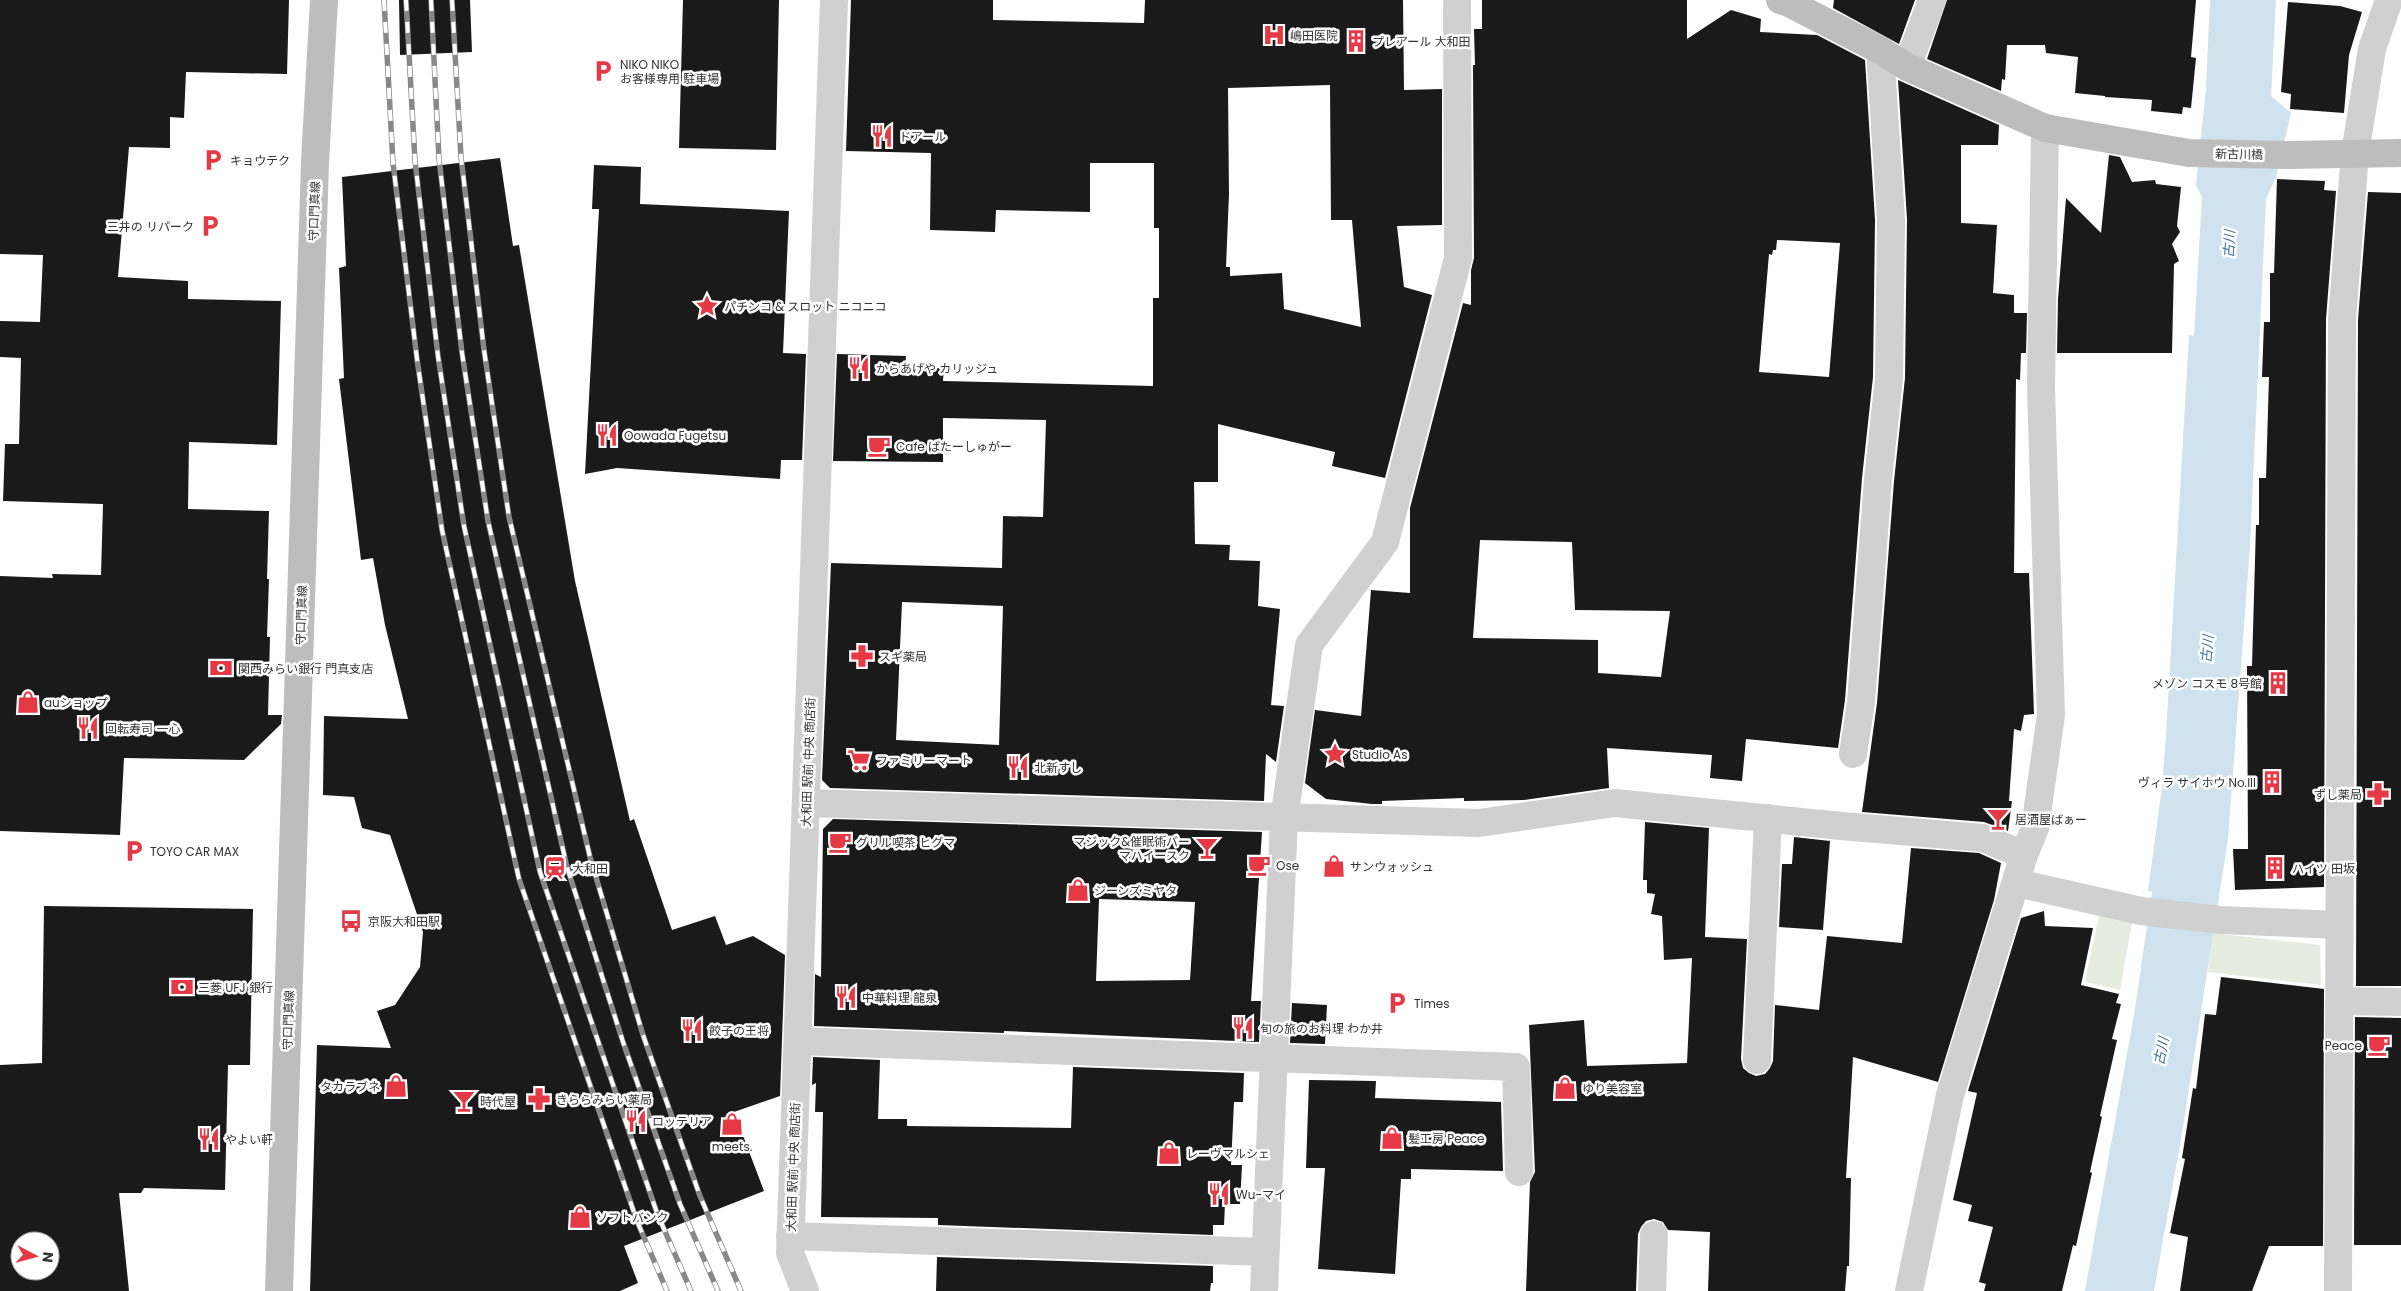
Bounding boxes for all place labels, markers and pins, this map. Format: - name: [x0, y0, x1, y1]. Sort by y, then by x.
- hospital icon: 嶋田医院: [1261, 22, 1287, 48]
- place label: 嶋田医院: [1290, 27, 1338, 44]
- building icon: プレアール 大和田: [1343, 28, 1369, 54]
- place label: プレアール 大和田: [1372, 33, 1471, 50]
- place label: NIKO NIKO お客様専用 駐車場: [620, 56, 719, 87]
- parking icon: NIKO NIKO お客様専用 駐車場: [590, 58, 616, 84]
- restaurant icon: ドアール: [869, 123, 895, 149]
- place label: ドアール: [899, 128, 946, 145]
- parking icon: キョウテク: [200, 147, 226, 173]
- place label: キョウテク: [230, 152, 290, 169]
- parking icon: 三井の リパーク: [197, 213, 223, 239]
- place label: 三井の リパーク: [107, 218, 194, 235]
- place icon: パチンコ & スロット ニコニコ: [694, 293, 720, 319]
- place label: パチンコ & スロット ニコニコ: [724, 298, 886, 315]
- restaurant icon: からあげや カリッジュ: [846, 355, 872, 381]
- place label: からあげや カリッジュ: [876, 360, 998, 377]
- restaurant icon: Oowada Fugetsu: [594, 422, 620, 448]
- place label: Oowada Fugetsu: [624, 427, 726, 444]
- cafe icon: Cafe ばたーしゅがー: [866, 433, 892, 459]
- place label: Cafe ばたーしゅがー: [896, 438, 1012, 455]
- pharmacy icon: スギ薬局: [849, 643, 875, 669]
- place label: スギ薬局: [879, 648, 927, 665]
- bank icon: 関西みらい銀行 門真支店: [208, 655, 234, 681]
- place label: 関西みらい銀行 門真支店: [238, 660, 373, 677]
- building icon: メゾン コスモ 8号館: [2265, 670, 2291, 696]
- place label: メゾン コスモ 8号館: [2152, 675, 2262, 692]
- shop icon: auショップ: [15, 689, 41, 715]
- place label: auショップ: [44, 694, 108, 711]
- restaurant icon: 回転寿司 一心: [75, 715, 101, 741]
- place label: 回転寿司 一心: [105, 720, 180, 737]
- place icon: Studio As: [1322, 741, 1348, 767]
- place label: Studio As: [1352, 746, 1407, 763]
- supermarket icon: ファミリーマート: [846, 747, 872, 773]
- place label: ファミリーマート: [876, 752, 972, 769]
- restaurant icon: 北新すし: [1005, 754, 1031, 780]
- place label: 北新すし: [1034, 759, 1082, 776]
- building icon: ヴィラ サイホウ No.III: [2259, 769, 2285, 795]
- place label: ヴィラ サイホウ No.III: [2138, 774, 2256, 791]
- pharmacy icon: ずし薬局: [2365, 781, 2391, 807]
- place label: ずし薬局: [2314, 786, 2362, 803]
- bar icon: 居酒屋ばぁー: [1985, 806, 2011, 832]
- place label: 居酒屋ばぁー: [2015, 811, 2087, 828]
- cafe icon: グリル喫茶 ヒグマ: [827, 829, 853, 855]
- place label: マジック&催眠術バー マハイースク: [1073, 833, 1190, 864]
- place label: グリル喫茶 ヒグマ: [856, 834, 955, 851]
- bar icon: マジック&催眠術バー マハイースク: [1194, 835, 1220, 861]
- parking icon: TOYO CAR MAX: [121, 838, 147, 864]
- place label: TOYO CAR MAX: [150, 843, 239, 860]
- cafe icon: Ose: [1246, 852, 1272, 878]
- shop icon: サンウォッシュ: [1321, 853, 1347, 879]
- station icon: 大和田: [542, 855, 568, 881]
- building icon: ハイツ 田坂: [2262, 855, 2288, 881]
- place label: Ose: [1276, 857, 1299, 874]
- place label: サンウォッシュ: [1350, 858, 1434, 875]
- place label: 大和田: [572, 860, 608, 877]
- place label: ハイツ 田坂: [2292, 860, 2355, 877]
- shop icon: ジーンズミヤタ: [1065, 877, 1091, 903]
- place label: ジーンズミヤタ: [1094, 882, 1177, 899]
- bus stop icon: 京阪大和田駅: [338, 908, 364, 934]
- place label: 京阪大和田駅: [368, 913, 440, 930]
- bank icon: 三菱 UFJ 銀行: [169, 974, 195, 1000]
- place label: 三菱 UFJ 銀行: [198, 979, 273, 996]
- restaurant icon: 中華料理 龍泉: [833, 984, 859, 1010]
- place label: 中華料理 龍泉: [862, 989, 937, 1006]
- parking icon: Times: [1384, 990, 1410, 1016]
- place label: Times: [1414, 995, 1450, 1012]
- restaurant icon: 旬の旅のお料理 わか井: [1230, 1015, 1256, 1041]
- restaurant icon: 餃子の王将: [679, 1017, 705, 1043]
- place label: 旬の旅のお料理 わか井: [1260, 1020, 1383, 1037]
- place label: 餃子の王将: [709, 1022, 769, 1039]
- cafe icon: Peace: [2366, 1032, 2392, 1058]
- place label: Peace: [2325, 1037, 2362, 1054]
- shop icon: タカラブネ: [383, 1073, 409, 1099]
- shop icon: ゆり美容室: [1552, 1075, 1578, 1101]
- place label: タカラブネ: [320, 1078, 380, 1095]
- place label: ゆり美容室: [1582, 1080, 1642, 1097]
- pharmacy icon: きららみらい薬局: [526, 1086, 552, 1112]
- bar icon: 時代屋: [451, 1088, 477, 1114]
- place label: きららみらい薬局: [556, 1091, 652, 1108]
- place label: 時代屋: [480, 1093, 516, 1110]
- restaurant icon: ロッテリア: [623, 1108, 649, 1134]
- shop icon: meets.: [719, 1111, 745, 1137]
- place label: ロッテリア: [652, 1113, 712, 1130]
- shop icon: 髪工房 Peace: [1379, 1125, 1405, 1151]
- restaurant icon: やよい軒: [196, 1126, 222, 1152]
- place label: 髪工房 Peace: [1408, 1130, 1484, 1147]
- place label: やよい軒: [225, 1131, 273, 1148]
- place label: meets.: [712, 1138, 752, 1155]
- shop icon: レーヴマルシェ: [1156, 1140, 1182, 1166]
- place label: レーヴマルシェ: [1186, 1145, 1270, 1162]
- restaurant icon: Wu-マイ: [1206, 1181, 1232, 1207]
- place label: Wu-マイ: [1236, 1186, 1286, 1203]
- shop icon: ソフトバンク: [567, 1204, 593, 1230]
- place label: ソフトバンク: [596, 1209, 669, 1226]

